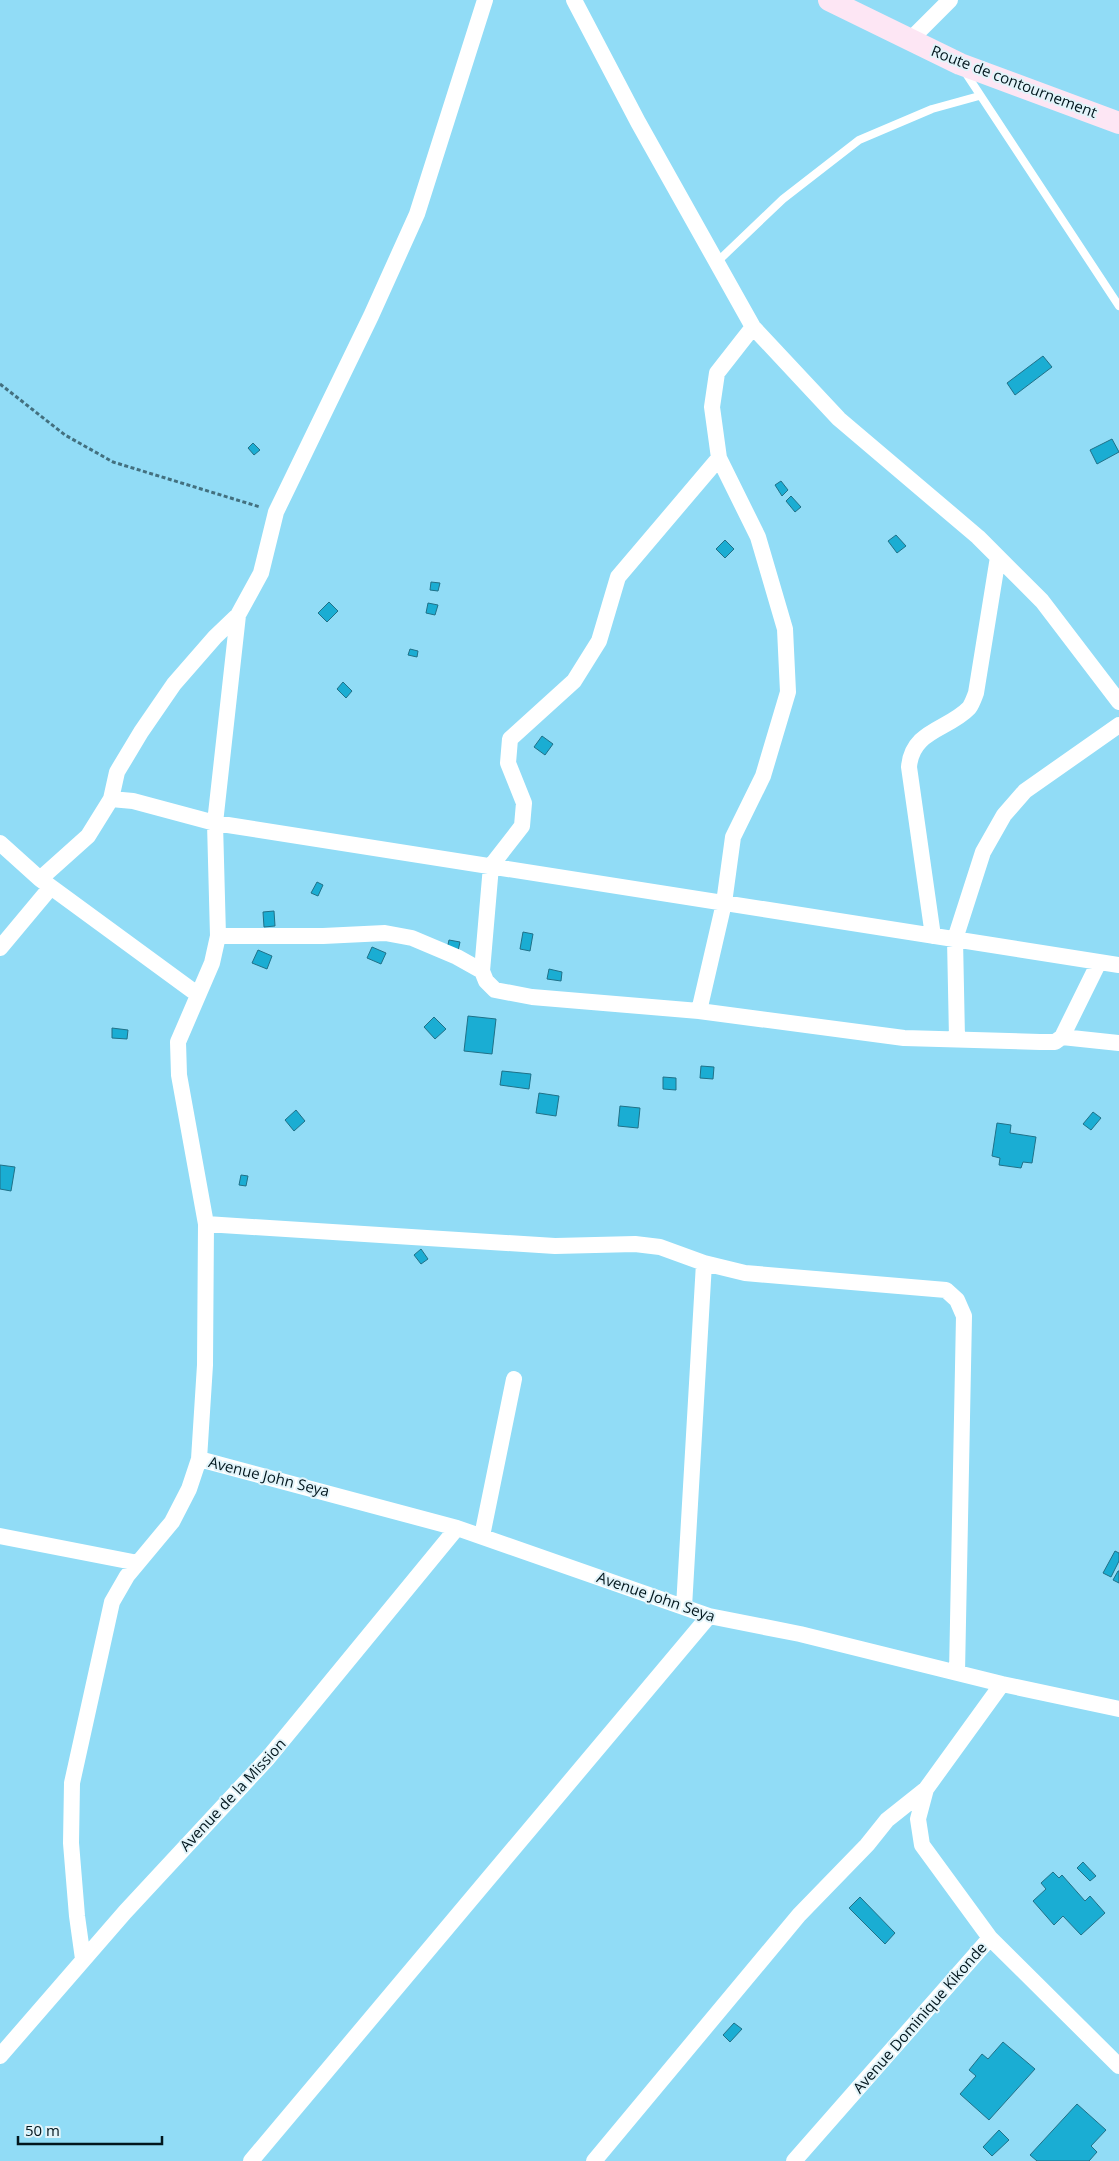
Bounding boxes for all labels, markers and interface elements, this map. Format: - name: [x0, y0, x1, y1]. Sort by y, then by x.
- street label: Route de contournement: [929, 40, 1100, 122]
- street label: Avenue John Seya: [207, 1451, 332, 1501]
- street label: Avenue John Seya: [594, 1566, 718, 1626]
- street label: Avenue de la Mission: [175, 1734, 290, 1855]
- street label: Avenue Dominique Kikonde: [848, 1938, 990, 2097]
- scale bar: [18, 2114, 161, 2146]
- text: 50 m: [25, 2120, 60, 2140]

